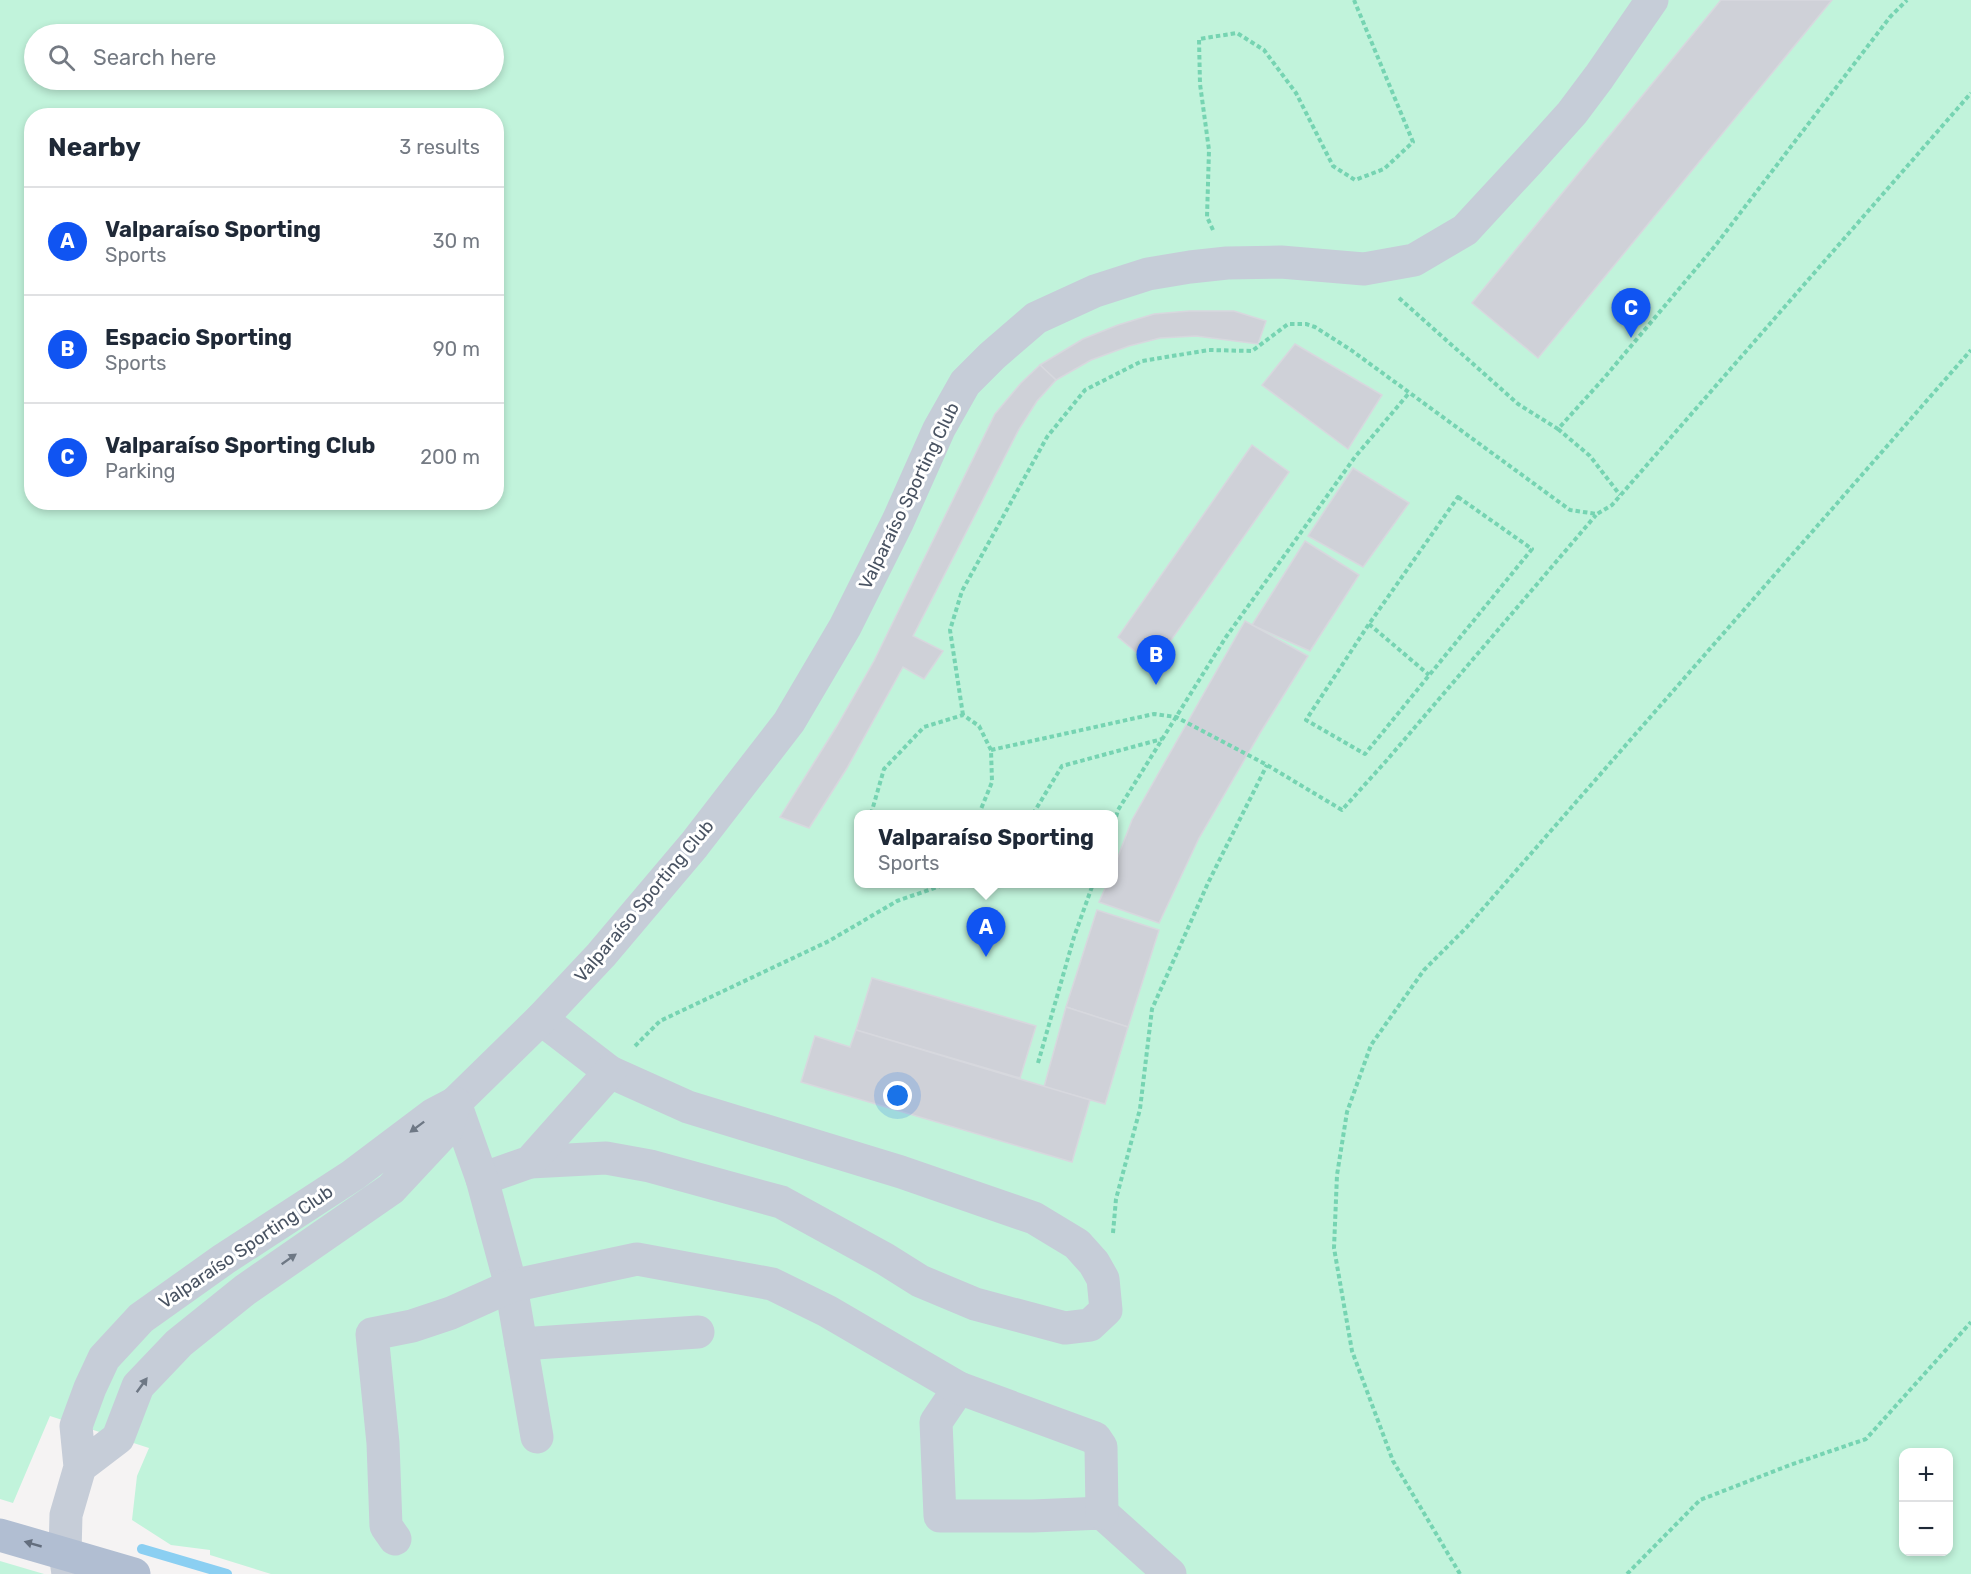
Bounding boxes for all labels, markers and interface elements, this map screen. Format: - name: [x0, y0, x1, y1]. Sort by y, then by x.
- search box: [24, 24, 504, 90]
- icon: search: [45, 41, 78, 74]
- text: Search here: [93, 44, 216, 71]
- text: Nearby: [48, 132, 141, 163]
- text: 3 results: [399, 135, 480, 159]
- text: Valparaíso Sporting: [105, 216, 321, 243]
- text: A: [60, 229, 75, 253]
- text: 30 m: [433, 229, 480, 253]
- text: Sports: [105, 243, 166, 267]
- pin: C: [1612, 288, 1650, 338]
- text: Espacio Sporting: [105, 324, 292, 351]
- text: B: [60, 337, 75, 361]
- text: 90 m: [433, 337, 480, 361]
- text: Sports: [105, 351, 166, 375]
- street label: Valparaíso Sporting Club: [854, 399, 964, 593]
- text: Valparaíso Sporting Club: [105, 432, 375, 459]
- text: C: [60, 445, 75, 469]
- text: 200 m: [420, 445, 480, 469]
- text: Parking: [105, 459, 176, 483]
- pin: B: [1136, 636, 1176, 685]
- popup: [854, 810, 1118, 888]
- street label: Valparaíso Sporting Club: [570, 815, 718, 987]
- text: Valparaíso Sporting: [878, 824, 1094, 851]
- text: Sports: [878, 851, 939, 875]
- pin: A: [966, 908, 1006, 957]
- your location: [883, 1081, 912, 1110]
- one-way arrow: [409, 1120, 424, 1132]
- street label: Valparaíso Sporting Club: [155, 1181, 337, 1313]
- one-way arrow: [281, 1253, 297, 1265]
- one-way arrow: [136, 1377, 148, 1393]
- map controls: [1899, 1448, 1953, 1556]
- button: +: [1899, 1448, 1953, 1502]
- button: −: [1899, 1502, 1953, 1556]
- one-way arrow: [24, 1539, 42, 1548]

